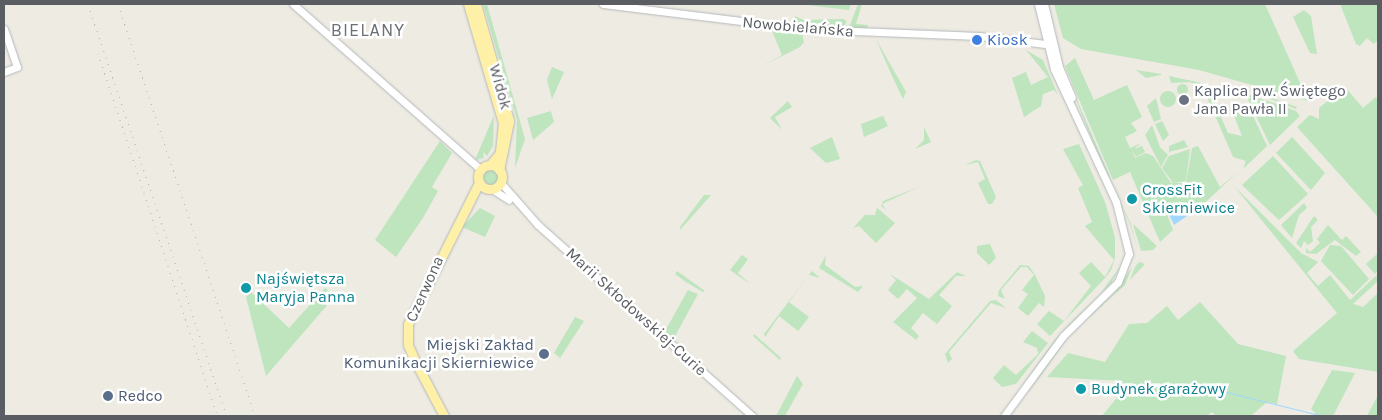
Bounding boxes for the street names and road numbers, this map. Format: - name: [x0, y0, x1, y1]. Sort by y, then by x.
- street label: Nowobielańska: [742, 13, 854, 41]
- street label: Widok: [485, 62, 515, 112]
- street label: Marii Skłodowskiej-Curie: [562, 244, 710, 380]
- street label: Czerwona: [402, 253, 448, 325]

